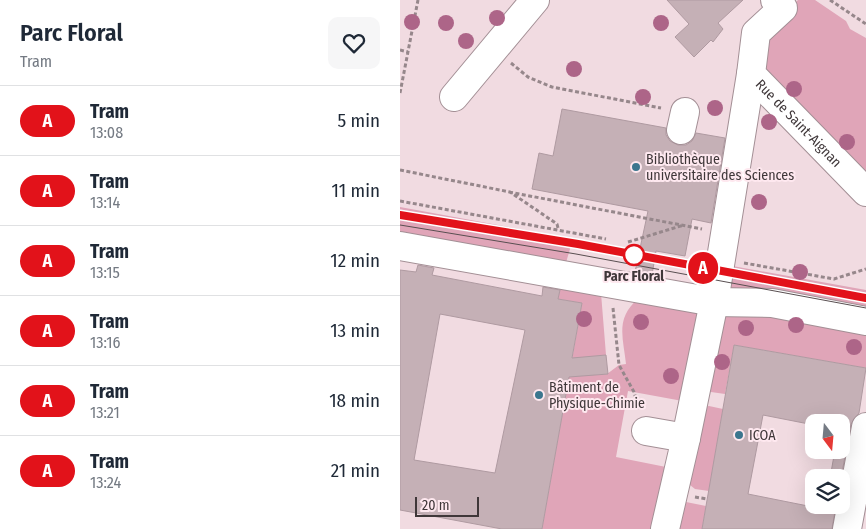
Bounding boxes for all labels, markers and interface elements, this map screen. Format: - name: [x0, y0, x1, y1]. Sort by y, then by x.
- button: heart: [328, 17, 380, 69]
- text: Parc Floral: [20, 19, 123, 47]
- text: Tram: [20, 52, 52, 71]
- street label: Rue de Saint-Aignan: [752, 76, 845, 171]
- text: Tram: [90, 100, 129, 123]
- text: 5 min: [337, 109, 380, 132]
- text: A: [43, 110, 52, 132]
- text: 13:08: [90, 123, 123, 142]
- place label: Bibliothèque universitaire des Sciences: [646, 151, 794, 184]
- marker: Bibliothèque universitaire des Sciences: [630, 161, 642, 173]
- text: Tram: [90, 170, 129, 193]
- text: 11 min: [332, 179, 380, 202]
- text: A: [43, 180, 52, 202]
- text: 13:14: [90, 193, 120, 212]
- text: Tram: [90, 240, 129, 263]
- marker: Parc Floral: [623, 244, 645, 266]
- text: 12 min: [330, 249, 380, 272]
- text: A: [43, 250, 52, 272]
- line badge: A: [687, 252, 719, 284]
- text: A: [698, 257, 708, 279]
- text: 13:15: [90, 263, 120, 282]
- place label: Parc Floral: [604, 268, 664, 285]
- text: Tram: [90, 310, 129, 333]
- text: 13 min: [330, 319, 380, 342]
- text: A: [43, 320, 52, 342]
- text: 13:16: [90, 333, 120, 352]
- place label: Bâtiment de Physique-Chimie: [549, 379, 645, 412]
- text: Tram: [90, 380, 129, 403]
- text: 18 min: [329, 389, 380, 412]
- marker: Bâtiment de Physique-Chimie: [533, 389, 545, 401]
- text: A: [43, 390, 52, 412]
- text: 13:21: [90, 403, 120, 422]
- north arrow: [805, 414, 850, 459]
- map controls: [805, 414, 850, 514]
- place label: ICOA: [749, 427, 776, 444]
- marker: ICOA: [733, 429, 745, 441]
- text: Tram: [90, 450, 129, 473]
- text: 21 min: [331, 459, 380, 482]
- text: A: [43, 460, 52, 482]
- button: layers: [805, 469, 850, 514]
- text: 13:24: [90, 473, 121, 492]
- scale bar: [415, 494, 479, 517]
- text: 20 m: [422, 497, 450, 514]

